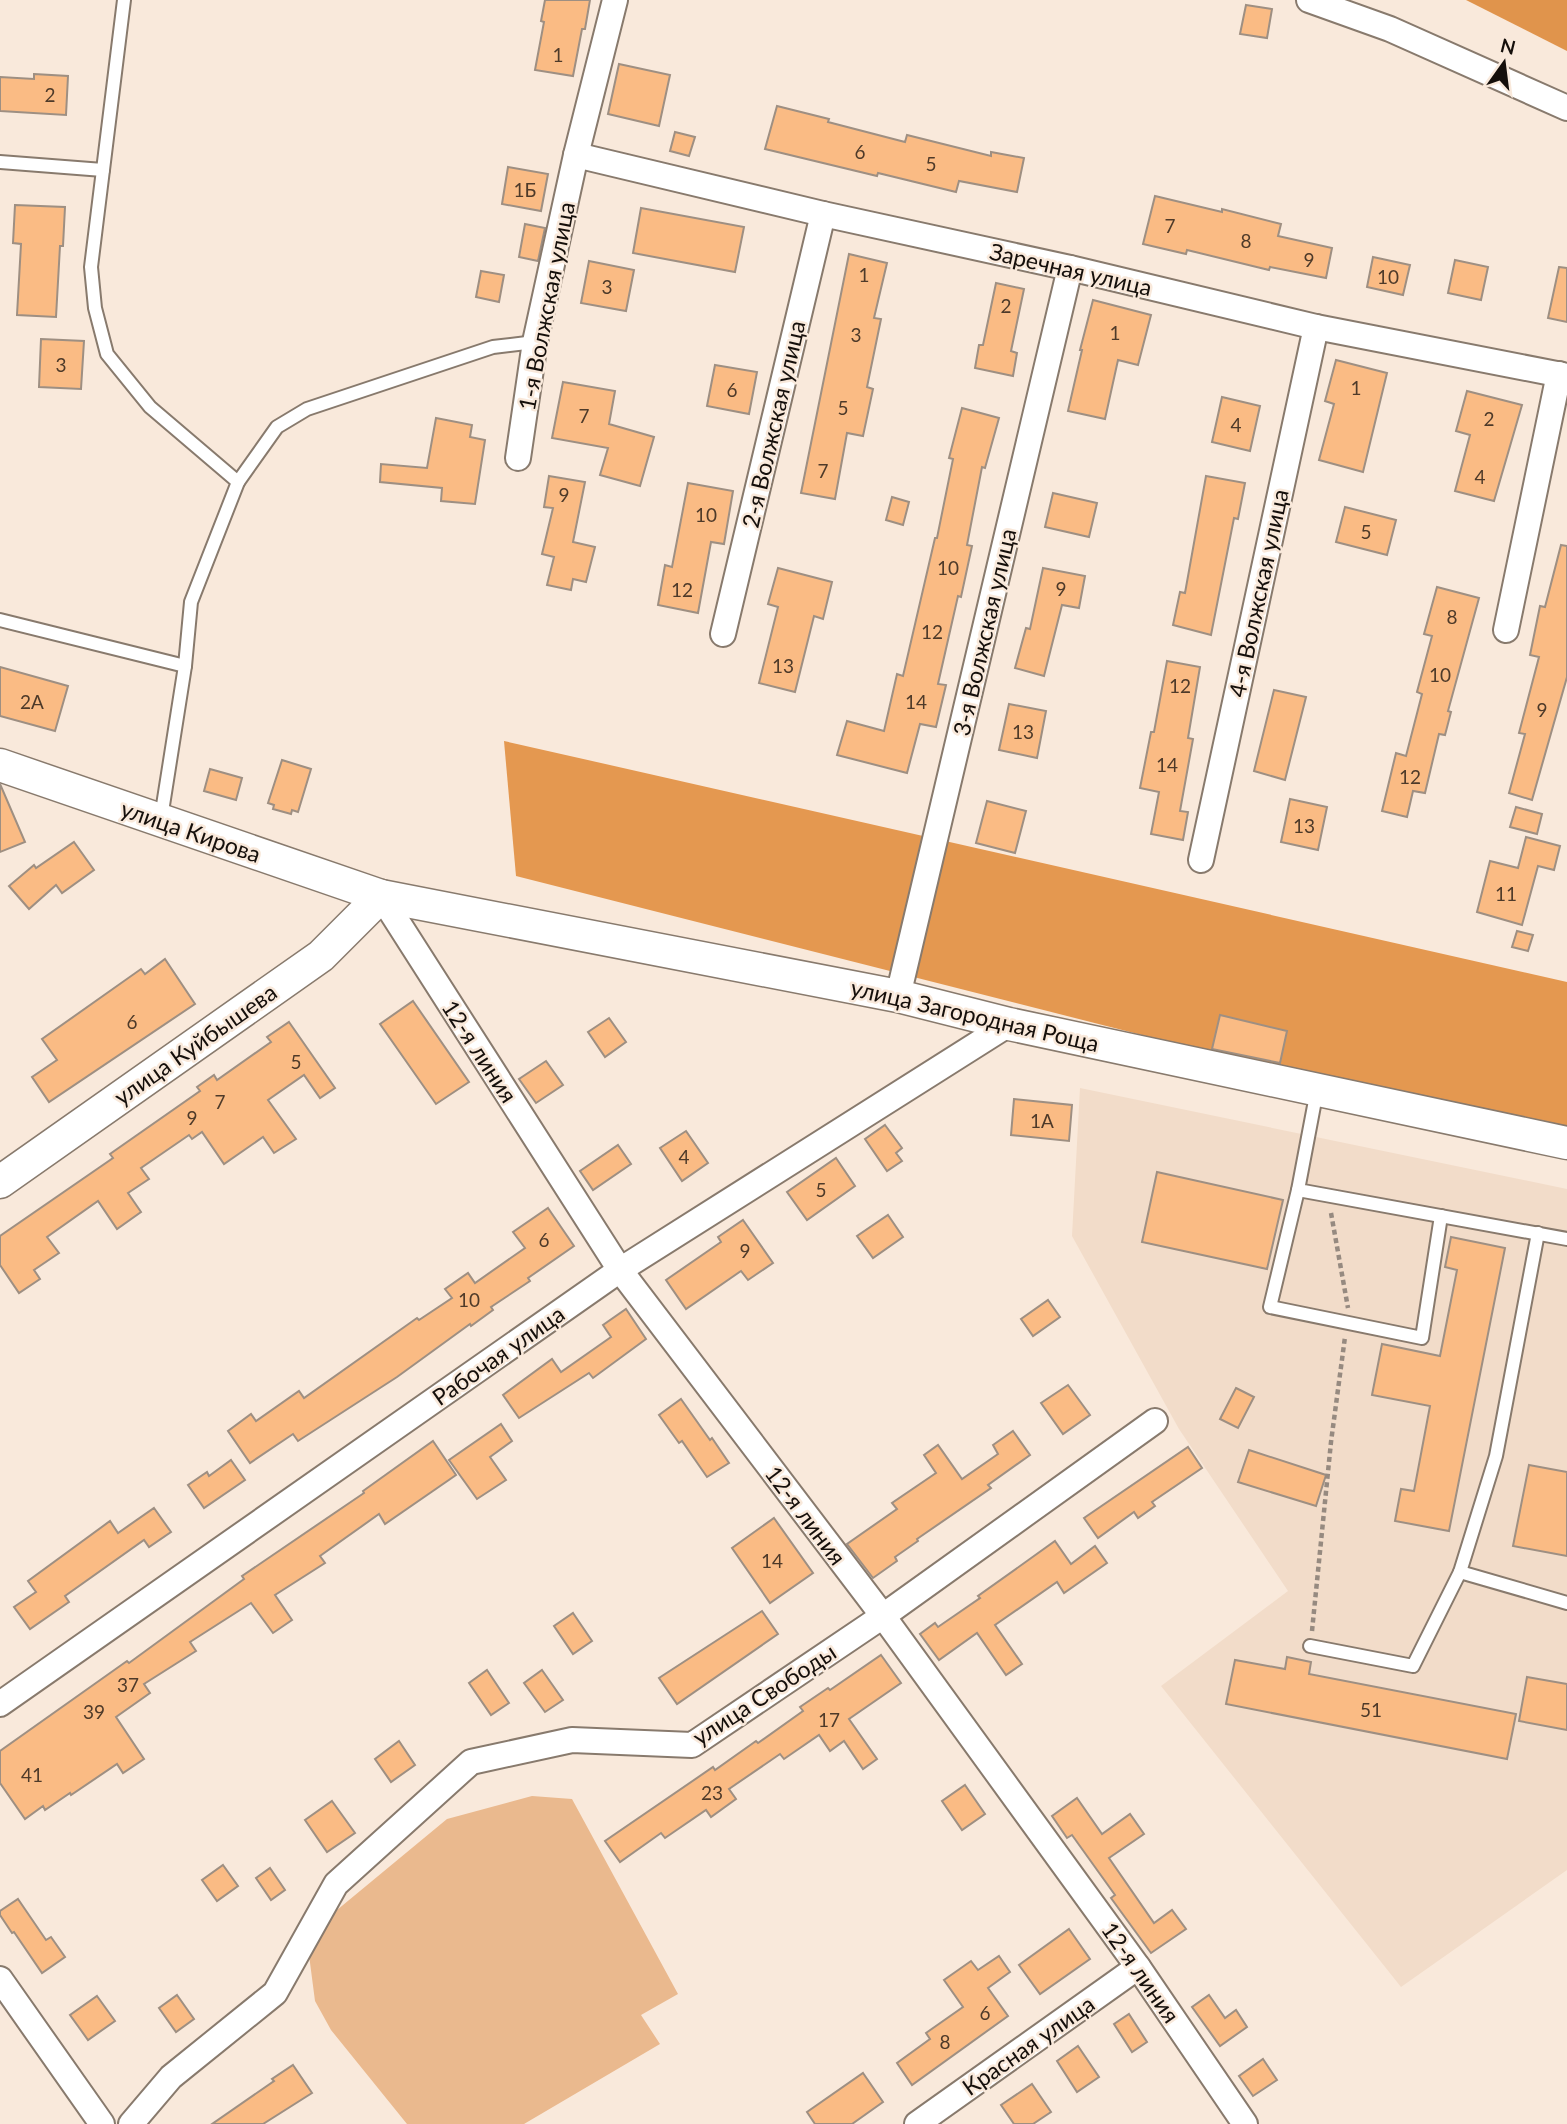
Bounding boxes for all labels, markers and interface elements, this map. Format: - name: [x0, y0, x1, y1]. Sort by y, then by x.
- north arrow: [1469, 28, 1539, 98]
- text: N: [1498, 33, 1518, 59]
- house number: 1: [552, 43, 564, 66]
- house number: 2: [44, 83, 56, 106]
- house number: 6: [854, 140, 866, 163]
- house number: 5: [925, 152, 937, 175]
- house number: 1Б: [514, 178, 536, 201]
- street label: 1-я Волжская улица: [512, 199, 580, 413]
- house number: 7: [1164, 214, 1176, 237]
- house number: 8: [1240, 229, 1252, 252]
- street label: Заречная улица: [987, 237, 1155, 301]
- house number: 9: [1303, 248, 1315, 271]
- house number: 1: [858, 263, 870, 286]
- house number: 10: [1377, 265, 1399, 288]
- house number: 3: [601, 275, 613, 298]
- house number: 2: [1000, 294, 1012, 317]
- street label: 2-я Волжская улица: [736, 318, 810, 530]
- house number: 1: [1109, 321, 1121, 344]
- house number: 3: [850, 323, 862, 346]
- house number: 3: [55, 353, 67, 376]
- house number: 1: [1350, 376, 1362, 399]
- house number: 6: [726, 378, 738, 401]
- house number: 5: [837, 396, 849, 419]
- house number: 7: [578, 404, 590, 427]
- house number: 2: [1483, 407, 1495, 430]
- house number: 4: [1230, 413, 1242, 436]
- house number: 7: [817, 459, 829, 482]
- house number: 4: [1474, 465, 1486, 488]
- house number: 9: [558, 483, 570, 506]
- street label: 4-я Волжская улица: [1222, 486, 1294, 700]
- house number: 10: [695, 503, 717, 526]
- house number: 5: [1360, 520, 1372, 543]
- street label: 3-я Волжская улица: [947, 526, 1021, 738]
- house number: 10: [937, 556, 959, 579]
- house number: 9: [1055, 577, 1067, 600]
- house number: 12: [671, 578, 693, 601]
- house number: 8: [1446, 605, 1458, 628]
- house number: 12: [921, 620, 943, 643]
- house number: 13: [772, 654, 794, 677]
- house number: 10: [1429, 663, 1451, 686]
- house number: 12: [1169, 674, 1191, 697]
- house number: 2А: [20, 690, 44, 713]
- house number: 14: [905, 690, 927, 713]
- house number: 9: [1536, 698, 1548, 721]
- house number: 13: [1012, 720, 1034, 743]
- house number: 14: [1156, 753, 1178, 776]
- house number: 12: [1399, 765, 1421, 788]
- street label: улица Кирова: [117, 794, 265, 868]
- house number: 13: [1293, 814, 1315, 837]
- house number: 11: [1495, 882, 1517, 905]
- street label: улица Загородная Роща: [848, 973, 1102, 1057]
- street label: улица Куйбышева: [108, 977, 282, 1111]
- street label: 12-я линия: [436, 994, 524, 1108]
- house number: 6: [126, 1010, 138, 1033]
- house number: 5: [290, 1050, 302, 1073]
- house number: 7: [214, 1090, 226, 1113]
- house number: 9: [186, 1106, 198, 1129]
- house number: 1А: [1030, 1109, 1054, 1132]
- house number: 4: [678, 1145, 690, 1168]
- house number: 5: [815, 1178, 827, 1201]
- house number: 6: [538, 1228, 550, 1251]
- house number: 9: [739, 1239, 751, 1262]
- house number: 10: [458, 1288, 480, 1311]
- street label: Рабочая улица: [427, 1299, 569, 1411]
- street label: 12-я линия: [760, 1460, 852, 1570]
- house number: 14: [761, 1549, 783, 1572]
- street label: улица Свободы: [687, 1637, 841, 1751]
- house number: 37: [117, 1673, 139, 1696]
- house number: 51: [1360, 1698, 1382, 1721]
- house number: 39: [83, 1700, 105, 1723]
- house number: 17: [818, 1708, 840, 1731]
- house number: 41: [21, 1763, 43, 1786]
- house number: 23: [701, 1781, 723, 1804]
- street label: 12-я линия: [1096, 1916, 1186, 2028]
- street label: Красная улица: [956, 1989, 1100, 2101]
- house number: 6: [979, 2001, 991, 2024]
- house number: 8: [939, 2030, 951, 2053]

